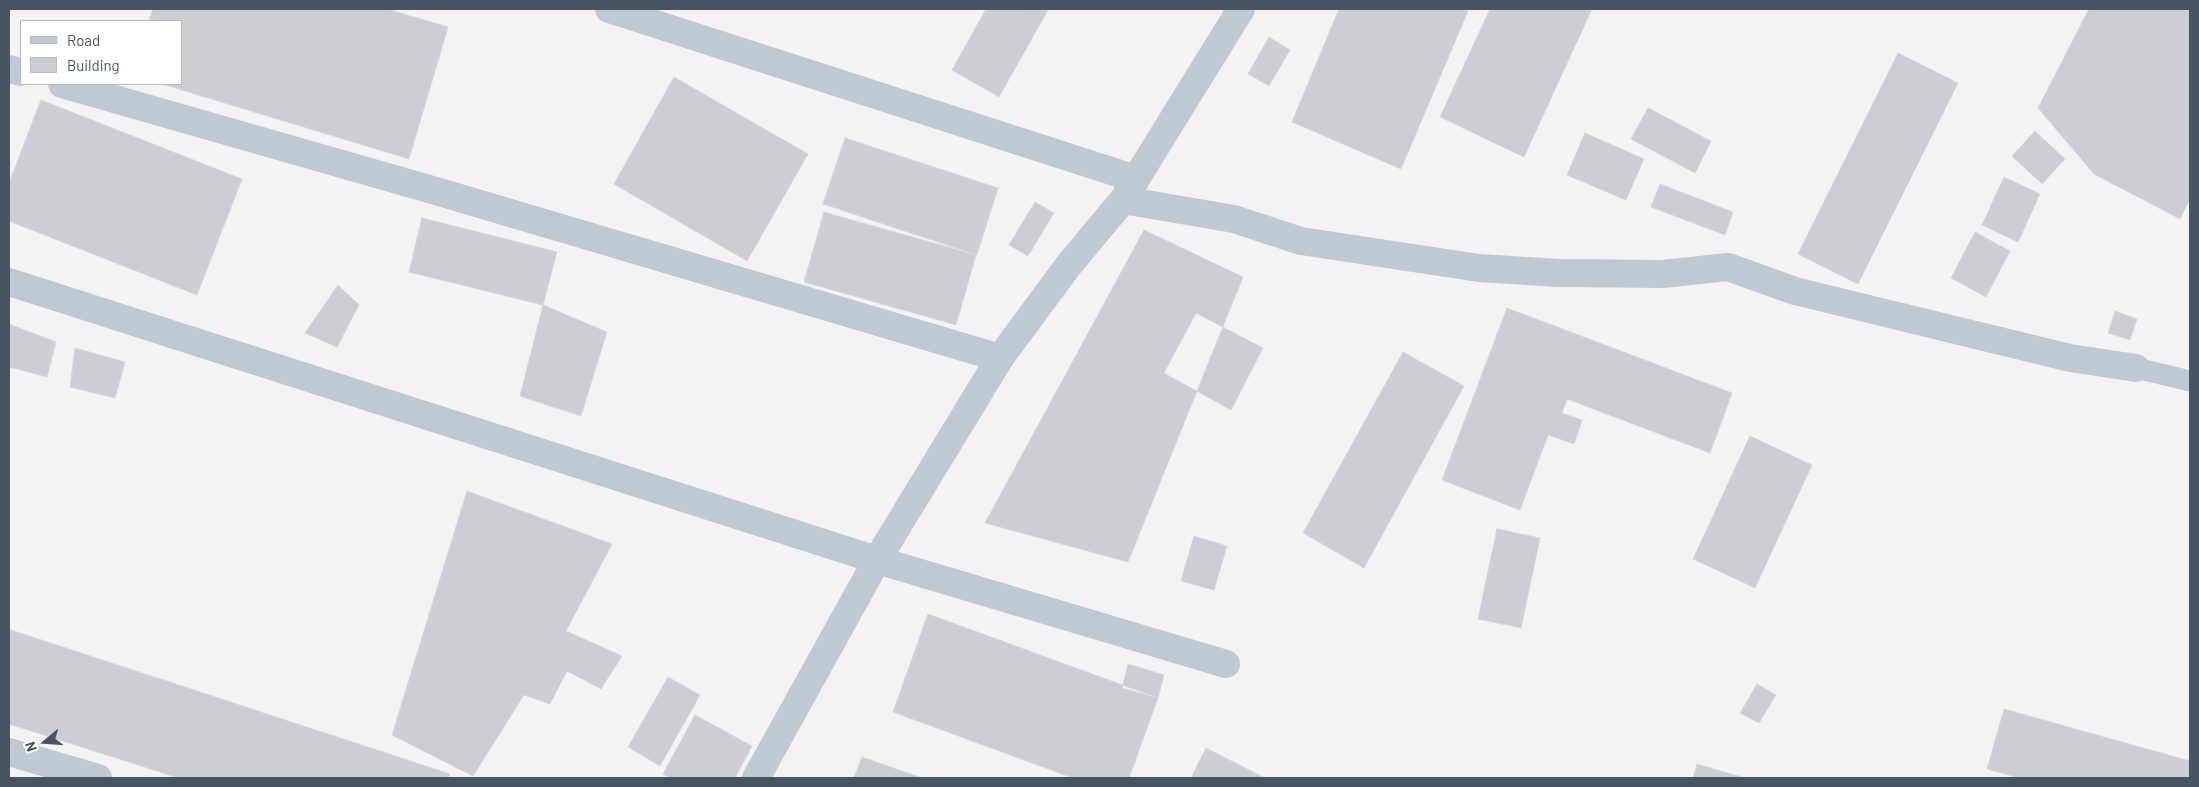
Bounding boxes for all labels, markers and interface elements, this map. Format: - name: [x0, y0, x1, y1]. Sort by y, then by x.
- legend: [20, 20, 182, 85]
- text: Road: [67, 31, 100, 49]
- text: Building: [67, 56, 120, 74]
- north arrow: [20, 717, 70, 767]
- text: N: [21, 740, 40, 754]

